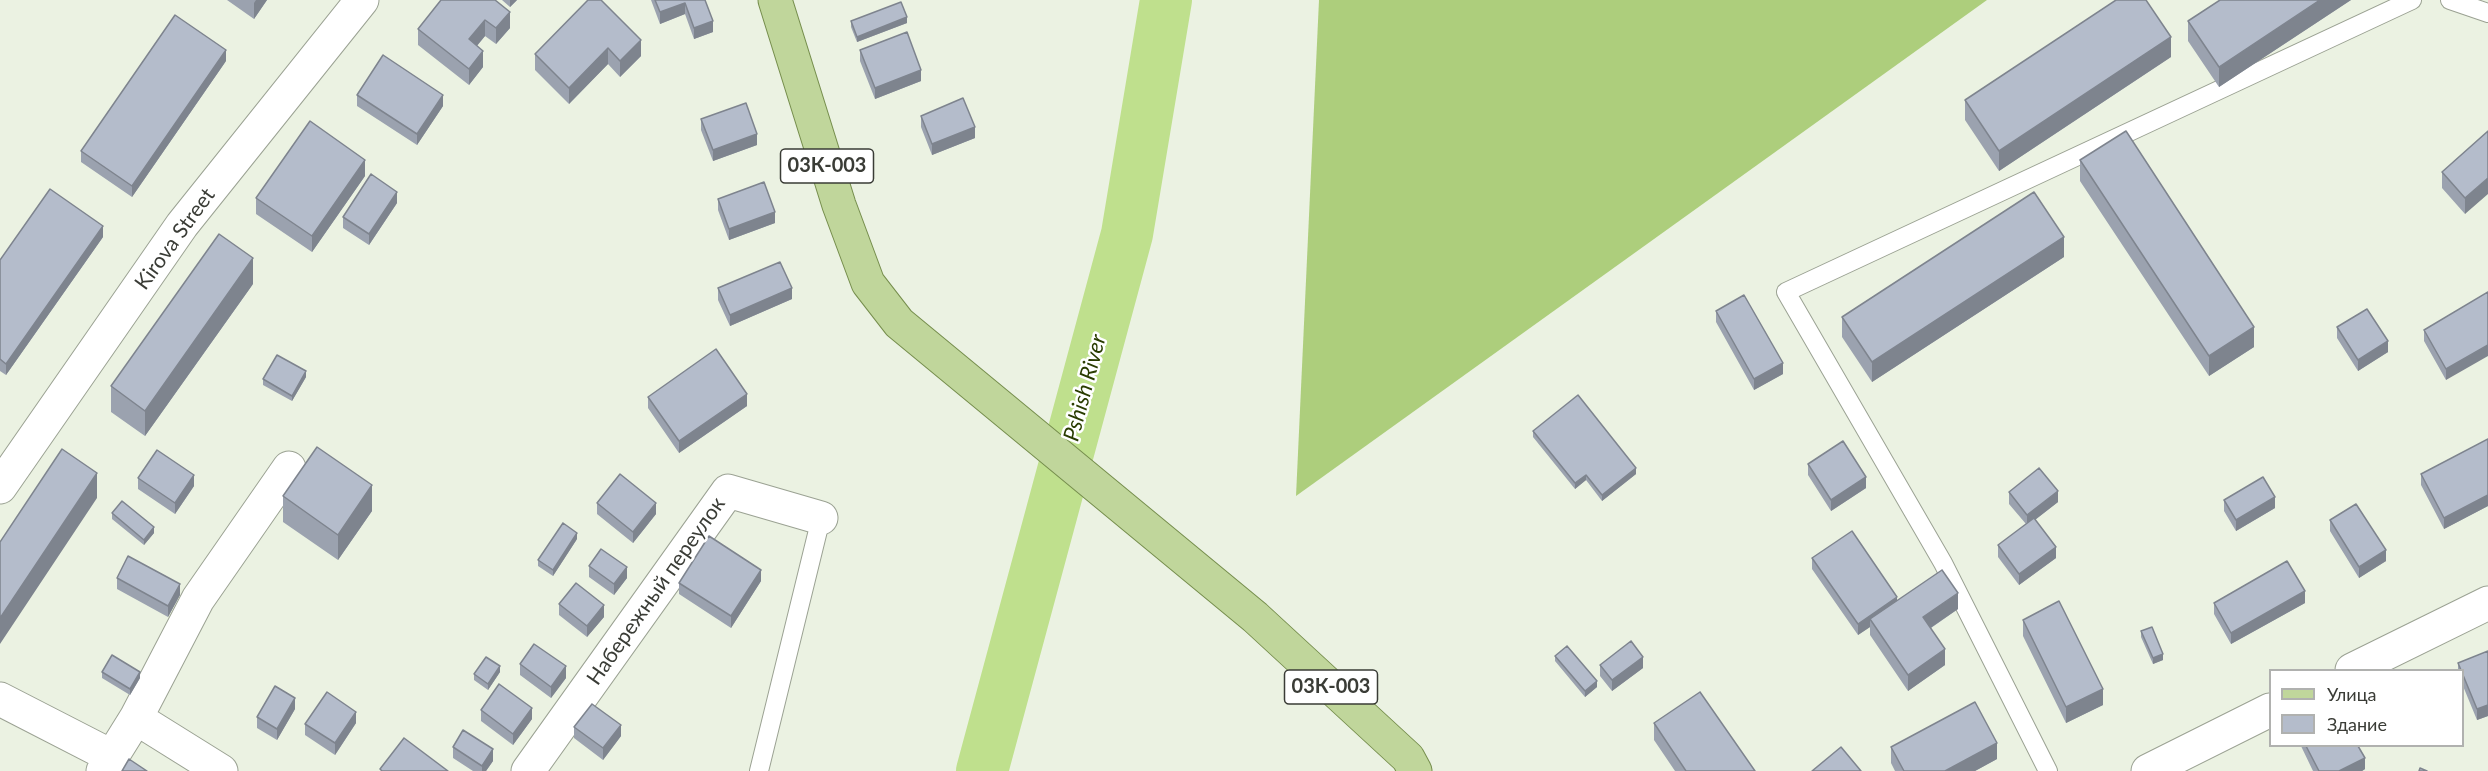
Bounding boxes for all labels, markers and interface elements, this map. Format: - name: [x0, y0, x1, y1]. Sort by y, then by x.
- road number: 03К-003: [780, 149, 874, 183]
- street label: Kirova Street: [130, 183, 220, 295]
- water label: Pshish River: [1058, 332, 1112, 444]
- street label: Набережный переулок: [582, 492, 730, 690]
- legend: [2269, 669, 2464, 747]
- road number: 03К-003: [1284, 670, 1378, 704]
- text: Улица: [2327, 683, 2377, 705]
- text: Здание: [2327, 713, 2387, 735]

